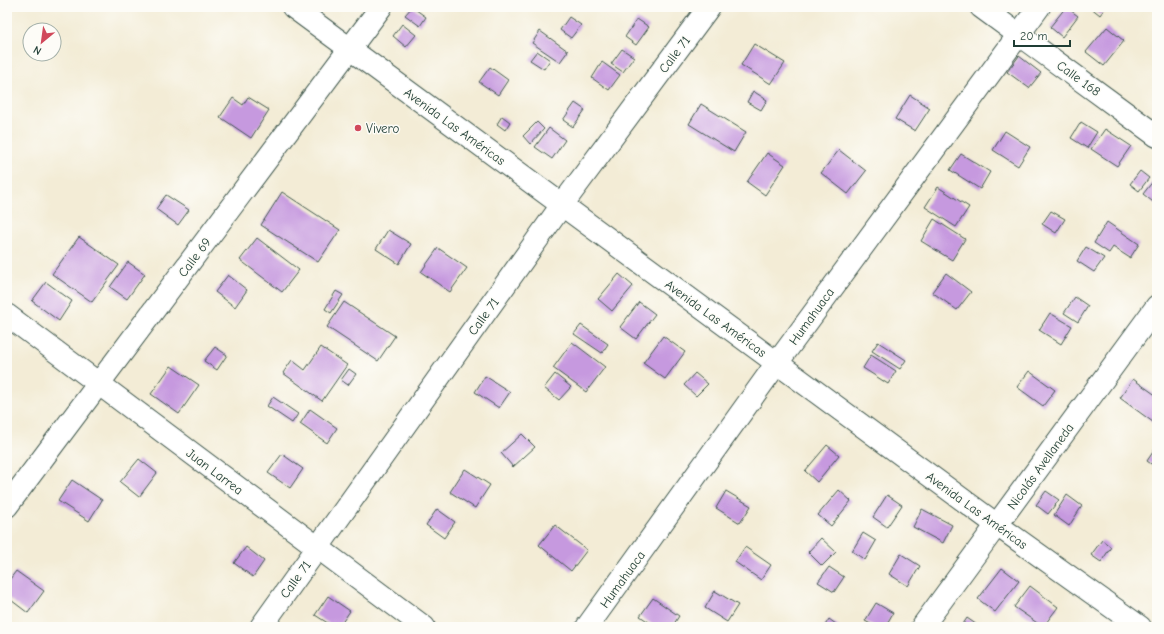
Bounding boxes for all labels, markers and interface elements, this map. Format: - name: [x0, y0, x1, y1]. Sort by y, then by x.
- north arrow: [22, 22, 62, 62]
- scale bar: [1014, 22, 1070, 48]
- text: 20 m: [1020, 29, 1048, 43]
- street label: Calle 71: [656, 33, 693, 76]
- text: N: [31, 43, 44, 58]
- street label: Calle 168: [1054, 58, 1104, 99]
- street label: Avenida Las Américas: [401, 85, 508, 168]
- place label: Vivero: [366, 121, 400, 136]
- marker: Vivero: [353, 123, 363, 133]
- street label: Calle 69: [175, 235, 214, 280]
- street label: Avenida Las Américas: [662, 277, 769, 360]
- street label: Humahuaca: [786, 285, 837, 348]
- street label: Calle 71: [465, 295, 502, 338]
- street label: Nicolás Avellaneda: [1004, 420, 1077, 512]
- street label: Juan Larrea: [183, 445, 246, 498]
- street label: Avenida Las Américas: [923, 469, 1030, 552]
- street label: Humahuaca: [597, 548, 648, 611]
- street label: Calle 71: [277, 558, 314, 601]

